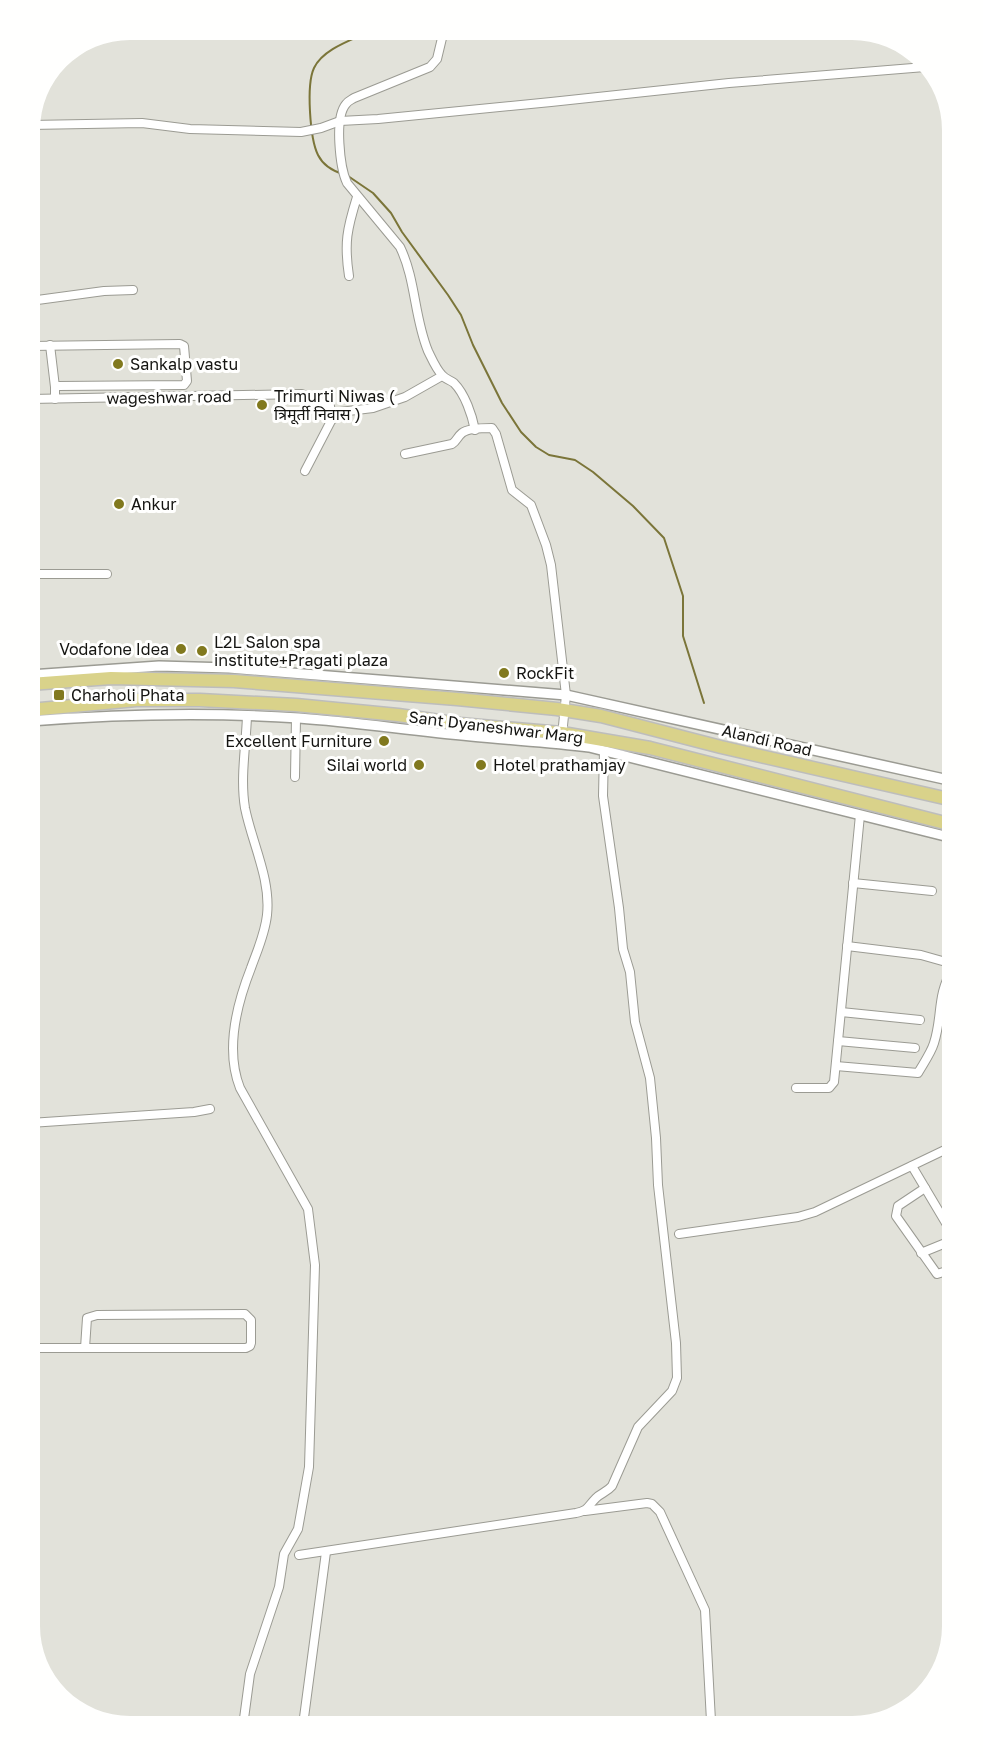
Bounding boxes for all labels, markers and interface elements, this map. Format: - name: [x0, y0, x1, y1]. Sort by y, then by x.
- place label: Sankalp vastu: [130, 354, 238, 374]
- marker: Sankalp vastu: [111, 357, 125, 371]
- street label: wageshwar road: [106, 386, 232, 408]
- place label: Trimurti Niwas ( त्रिमूर्ती निवास ): [274, 386, 395, 425]
- marker: Trimurti Niwas ( त्रिमूर्ती निवास ): [255, 398, 269, 412]
- place label: Ankur: [131, 494, 177, 514]
- marker: Ankur: [112, 497, 126, 511]
- place label: L2L Salon spa institute+Pragati plaza: [214, 632, 388, 670]
- place label: Vodafone Idea: [59, 639, 169, 659]
- marker: Vodafone Idea: [174, 642, 188, 656]
- marker: L2L Salon spa institute+Pragati plaza: [195, 644, 209, 658]
- place label: RockFit: [516, 663, 574, 683]
- marker: RockFit: [497, 666, 511, 680]
- place label: Charholi Phata: [71, 685, 185, 705]
- marker: Charholi Phata: [52, 688, 66, 702]
- street label: Sant Dyaneshwar Marg: [407, 706, 585, 748]
- street label: Alandi Road: [720, 720, 814, 760]
- place label: Excellent Furniture: [225, 731, 372, 751]
- marker: Excellent Furniture: [377, 734, 391, 748]
- place label: Silai world: [327, 755, 407, 775]
- place label: Hotel prathamjay: [493, 755, 626, 775]
- marker: Silai world: [412, 758, 426, 772]
- marker: Hotel prathamjay: [474, 758, 488, 772]

